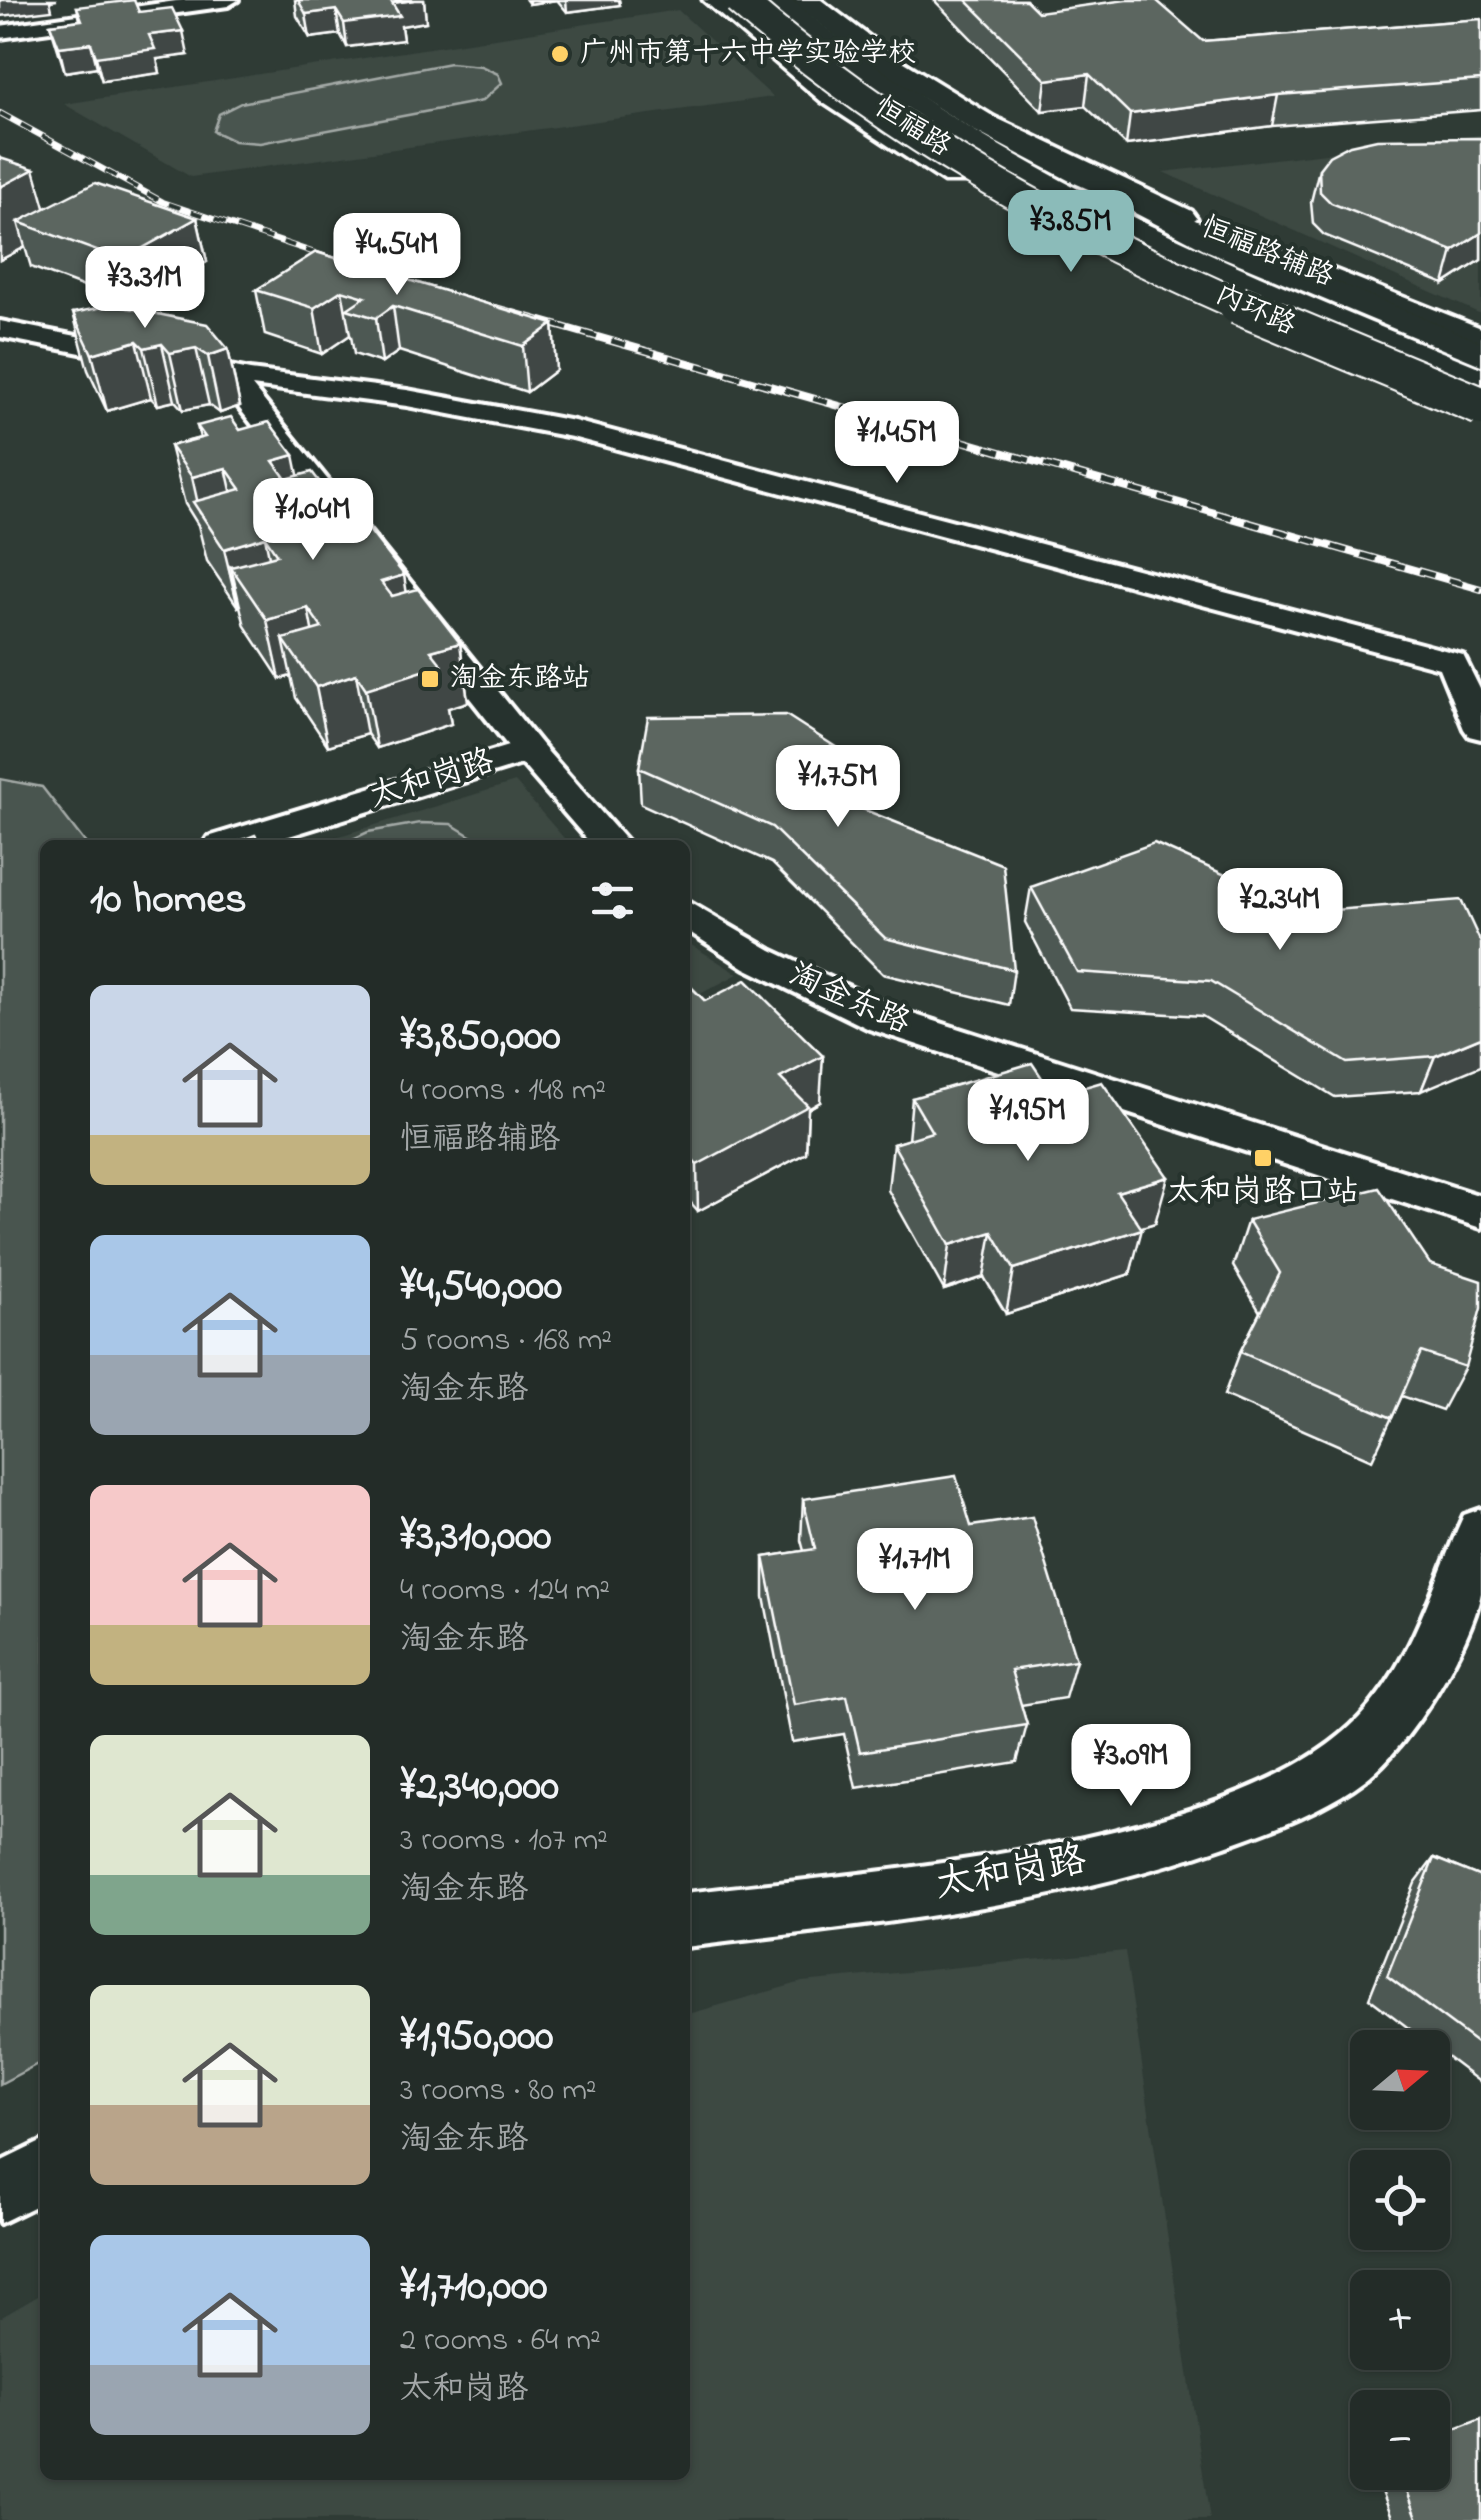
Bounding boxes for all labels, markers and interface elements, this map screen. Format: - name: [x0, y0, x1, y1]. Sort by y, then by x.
- place label: 广州市第十六中学实验学校: [580, 34, 916, 75]
- marker: 广州市第十六中学实验学校: [549, 43, 571, 65]
- street label: 恒福路: [866, 88, 958, 168]
- pin: ¥3.85M: [990, 190, 1152, 275]
- text: ¥3.85M: [1030, 199, 1112, 246]
- street label: 恒福路辅路: [1194, 208, 1340, 298]
- pin: ¥4.54M: [316, 213, 478, 298]
- text: ¥4.54M: [355, 222, 439, 269]
- pin: ¥3.31M: [64, 246, 226, 331]
- text: ¥3.31M: [107, 255, 183, 302]
- street label: 内环路: [1208, 275, 1302, 347]
- pin: ¥1.45M: [816, 401, 978, 486]
- text: ¥1.45M: [857, 410, 937, 457]
- pin: ¥1.04M: [232, 478, 394, 563]
- text: ¥1.04M: [275, 487, 351, 534]
- place label: 淘金东路站: [450, 659, 590, 700]
- marker: 淘金东路站: [419, 668, 441, 690]
- street label: 太和岗路: [364, 739, 500, 821]
- pin: ¥1.75M: [757, 745, 919, 830]
- text: ¥1.75M: [798, 754, 878, 801]
- pin: ¥2.34M: [1199, 868, 1361, 953]
- text: 10 homes: [90, 870, 247, 931]
- icon: filters: [585, 873, 640, 928]
- text: ¥2.34M: [1240, 877, 1320, 924]
- street label: 淘金东路: [781, 952, 917, 1048]
- text: ¥3,850,000: [400, 1007, 561, 1068]
- icon: home: [170, 1025, 290, 1145]
- text: 4 rooms · 148 m²: [400, 1068, 606, 1115]
- pin: ¥1.95M: [947, 1079, 1109, 1164]
- text: ¥1.95M: [990, 1088, 1066, 1135]
- text: 恒福路辅路: [400, 1117, 560, 1164]
- marker: 太和岗路口站: [1252, 1147, 1274, 1169]
- place label: 太和岗路口站: [1167, 1170, 1359, 1217]
- text: ¥4,540,000: [400, 1257, 562, 1318]
- icon: home: [170, 1275, 290, 1395]
- text: 5 rooms · 168 m²: [400, 1318, 612, 1365]
- text: 淘金东路: [400, 1367, 528, 1414]
- text: ¥3,310,000: [400, 1507, 551, 1568]
- icon: home: [170, 1525, 290, 1645]
- pin: ¥1.71M: [834, 1528, 996, 1613]
- text: ¥1.71M: [879, 1537, 951, 1584]
- text: 4 rooms · 124 m²: [400, 1568, 610, 1615]
- text: 淘金东路: [400, 1617, 528, 1664]
- pin: ¥3.09M: [1050, 1724, 1212, 1809]
- text: ¥3.09M: [1093, 1733, 1169, 1780]
- text: ¥2,340,000: [400, 1757, 559, 1818]
- icon: home: [170, 1775, 290, 1895]
- text: 3 rooms · 107 m²: [400, 1818, 608, 1865]
- street label: 太和岗路: [931, 1833, 1091, 1915]
- text: 淘金东路: [400, 1867, 528, 1914]
- text: ¥1,950,000: [400, 2007, 553, 2068]
- icon: home: [170, 2025, 290, 2145]
- north arrow: [1350, 2030, 1450, 2130]
- map controls: [1350, 2030, 1450, 2490]
- text: 3 rooms · 80 m²: [400, 2068, 597, 2115]
- text: 淘金东路: [400, 2117, 528, 2164]
- button: locate: [1350, 2150, 1450, 2250]
- text: ¥1,710,000: [400, 2257, 547, 2318]
- button: +: [1350, 2270, 1450, 2370]
- icon: home: [170, 2275, 290, 2395]
- text: 2 rooms · 64 m²: [400, 2318, 601, 2365]
- text: 太和岗路: [400, 2367, 528, 2414]
- button: −: [1350, 2390, 1450, 2490]

